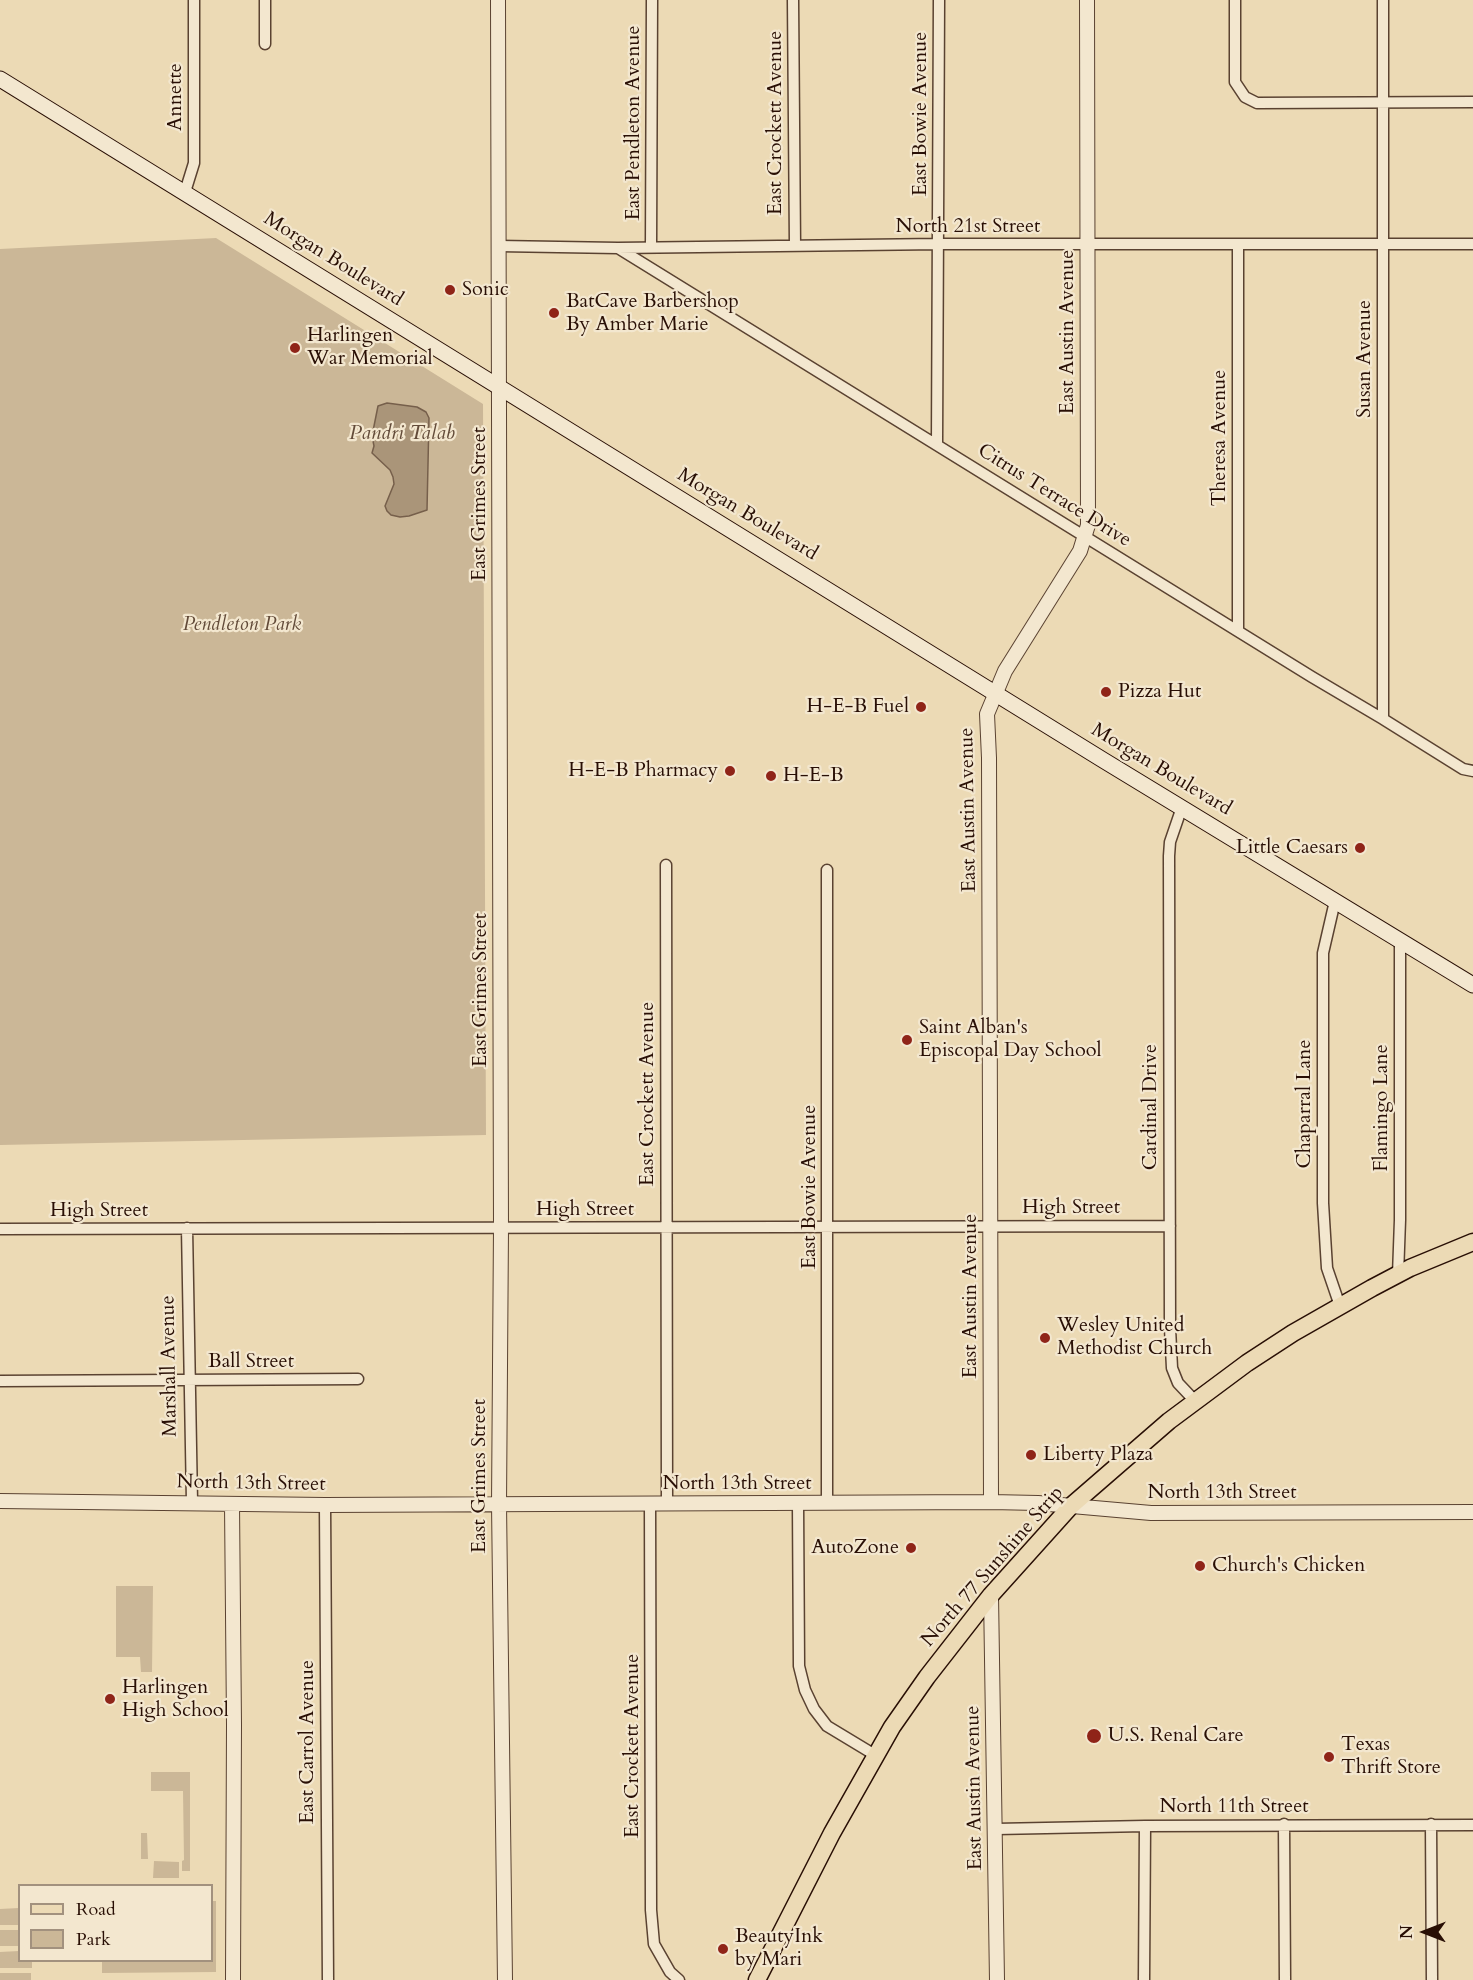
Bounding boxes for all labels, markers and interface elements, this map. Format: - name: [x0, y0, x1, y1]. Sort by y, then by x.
- street label: East Pendleton Avenue: [622, 25, 646, 221]
- street label: East Crockett Avenue: [764, 31, 788, 215]
- street label: East Bowie Avenue: [909, 32, 933, 196]
- street label: Annette: [164, 63, 188, 131]
- street label: Morgan Boulevard: [259, 207, 407, 313]
- street label: North 21st Street: [896, 215, 1040, 239]
- street label: East Austin Avenue: [1056, 250, 1080, 414]
- place label: Sonic: [462, 278, 509, 302]
- marker: Sonic: [443, 283, 457, 297]
- place label: BatCave Barbershop By Amber Marie: [566, 290, 739, 337]
- street label: Susan Avenue: [1353, 300, 1377, 418]
- marker: BatCave Barbershop By Amber Marie: [547, 306, 561, 320]
- place label: Harlingen War Memorial: [307, 324, 433, 371]
- marker: Harlingen War Memorial: [288, 341, 302, 355]
- street label: Theresa Avenue: [1208, 370, 1232, 506]
- water label: Pandri Talab: [349, 421, 455, 447]
- street label: East Grimes Street: [468, 427, 492, 581]
- street label: Citrus Terrace Drive: [973, 439, 1135, 553]
- street label: Morgan Boulevard: [672, 464, 822, 566]
- park label: Pendleton Park: [183, 613, 301, 637]
- place label: Pizza Hut: [1118, 680, 1201, 704]
- marker: Pizza Hut: [1099, 685, 1113, 699]
- place label: H-E-B Fuel: [807, 695, 909, 719]
- marker: H-E-B Fuel: [914, 700, 928, 714]
- street label: Morgan Boulevard: [1086, 719, 1236, 821]
- street label: East Austin Avenue: [956, 727, 982, 893]
- place label: H-E-B Pharmacy: [568, 759, 718, 783]
- marker: H-E-B Pharmacy: [723, 764, 737, 778]
- place label: H-E-B: [783, 764, 843, 788]
- marker: H-E-B: [764, 769, 778, 783]
- place label: Little Caesars: [1236, 836, 1348, 860]
- marker: Little Caesars: [1353, 841, 1367, 855]
- street label: East Grimes Street: [469, 913, 493, 1067]
- street label: East Crockett Avenue: [636, 1002, 660, 1186]
- place label: Saint Alban's Episcopal Day School: [919, 1016, 1102, 1063]
- marker: Saint Alban's Episcopal Day School: [900, 1033, 914, 1047]
- street label: Chaparral Lane: [1293, 1039, 1317, 1169]
- street label: Cardinal Drive: [1139, 1044, 1163, 1170]
- street label: Flamingo Lane: [1370, 1044, 1394, 1172]
- street label: East Bowie Avenue: [798, 1105, 822, 1269]
- street label: High Street: [1022, 1196, 1120, 1220]
- street label: High Street: [536, 1198, 634, 1222]
- street label: High Street: [50, 1199, 148, 1223]
- street label: East Austin Avenue: [959, 1214, 983, 1378]
- street label: Marshall Avenue: [157, 1295, 183, 1437]
- place label: Wesley United Methodist Church: [1057, 1314, 1212, 1361]
- marker: Wesley United Methodist Church: [1038, 1331, 1052, 1345]
- street label: Ball Street: [208, 1350, 294, 1374]
- street label: East Grimes Street: [468, 1399, 492, 1553]
- place label: Liberty Plaza: [1043, 1443, 1153, 1467]
- marker: Liberty Plaza: [1024, 1448, 1038, 1462]
- street label: North 13th Street: [176, 1471, 326, 1497]
- street label: North 13th Street: [662, 1472, 812, 1496]
- street label: North 13th Street: [1147, 1481, 1297, 1505]
- street label: North 77 Sunshine Strip: [917, 1482, 1069, 1652]
- place label: AutoZone: [811, 1536, 899, 1560]
- marker: AutoZone: [904, 1541, 918, 1555]
- place label: Church's Chicken: [1212, 1554, 1365, 1578]
- marker: Church's Chicken: [1193, 1559, 1207, 1573]
- street label: East Crockett Avenue: [621, 1654, 645, 1838]
- street label: East Carrol Avenue: [296, 1660, 320, 1824]
- place label: Harlingen High School: [122, 1676, 229, 1723]
- marker: Harlingen High School: [103, 1692, 117, 1706]
- street label: East Austin Avenue: [962, 1705, 988, 1871]
- place label: U.S. Renal Care: [1108, 1724, 1244, 1748]
- marker: U.S. Renal Care: [1085, 1727, 1103, 1745]
- place label: Texas Thrift Store: [1341, 1733, 1441, 1780]
- marker: Texas Thrift Store: [1322, 1750, 1336, 1764]
- street label: North 11th Street: [1159, 1795, 1309, 1819]
- legend: [18, 1884, 213, 1962]
- text: Road: [76, 1897, 116, 1922]
- north arrow: [1395, 1902, 1455, 1962]
- place label: BeautyInk by Mari: [735, 1925, 823, 1972]
- text: N: [1396, 1925, 1418, 1939]
- text: Park: [76, 1927, 111, 1952]
- marker: BeautyInk by Mari: [716, 1942, 730, 1956]

